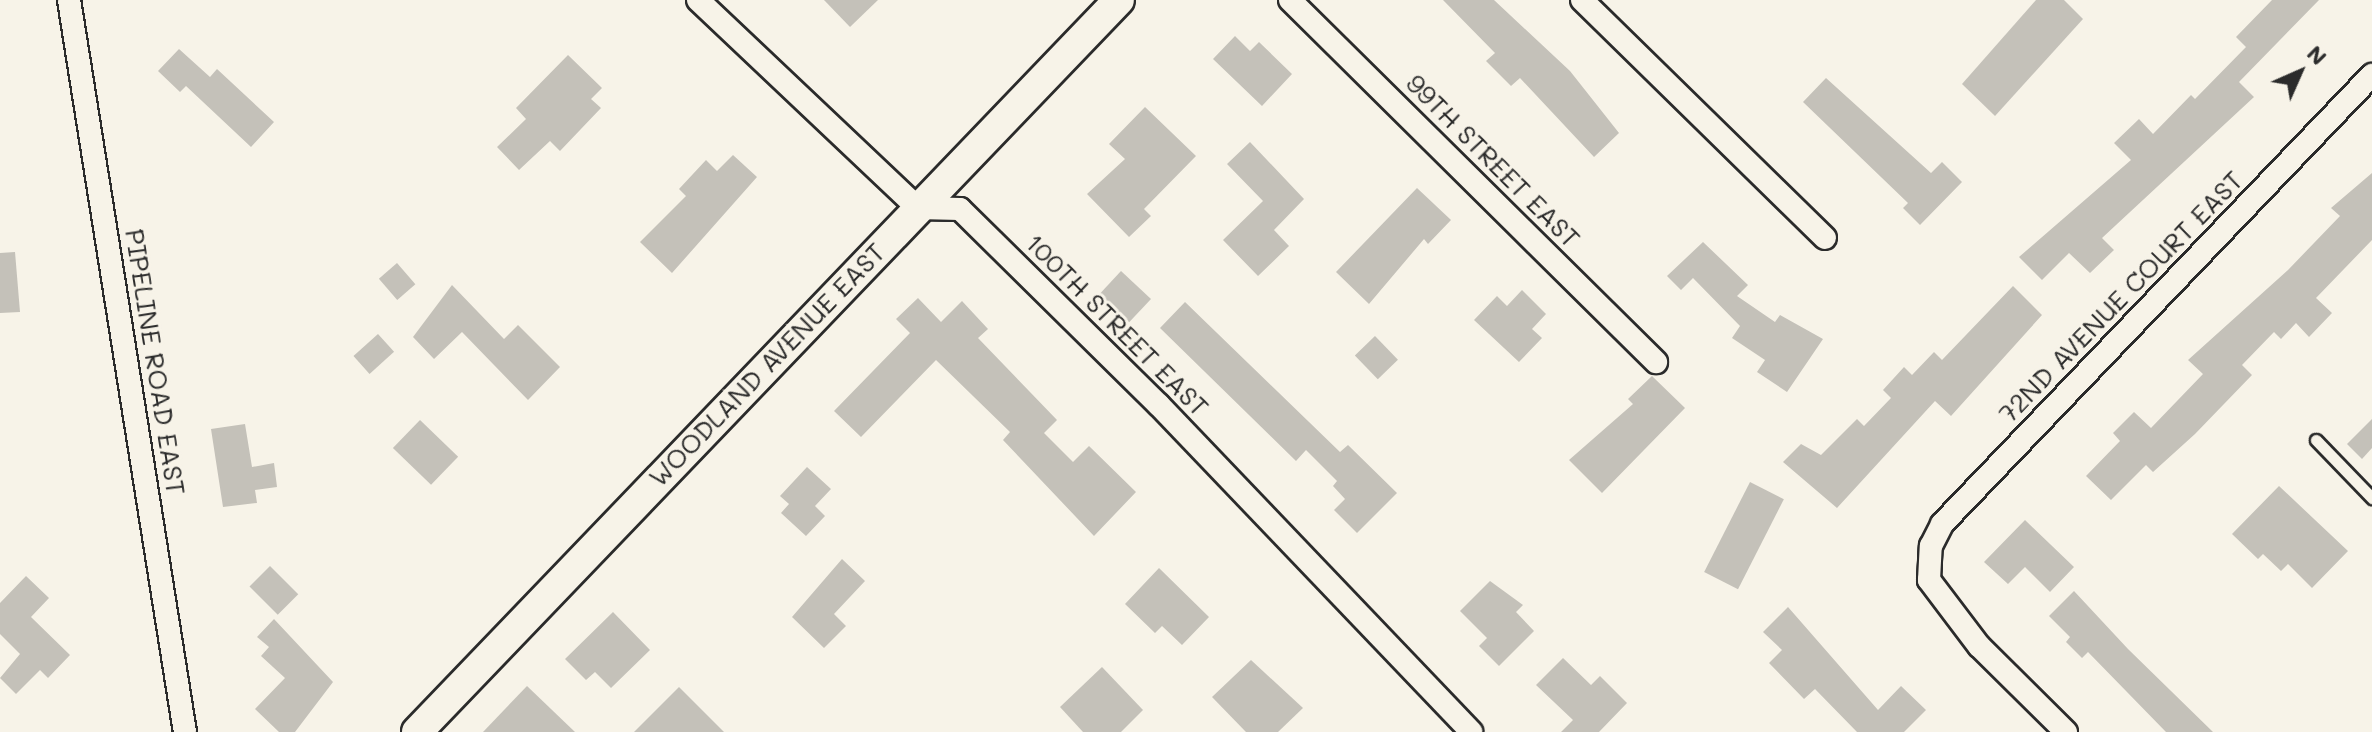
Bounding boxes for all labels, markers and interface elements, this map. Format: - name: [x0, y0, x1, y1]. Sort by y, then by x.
- north arrow: [2260, 32, 2340, 112]
- text: N: [2301, 39, 2333, 71]
- street label: 99TH STREET EAST: [1400, 68, 1586, 254]
- street label: 72ND AVENUE COURT EAST: [1992, 165, 2250, 429]
- street label: PIPELINE ROAD EAST: [119, 227, 191, 497]
- street label: 100TH STREET EAST: [1019, 227, 1215, 423]
- street label: WOODLAND AVENUE EAST: [642, 237, 892, 493]

